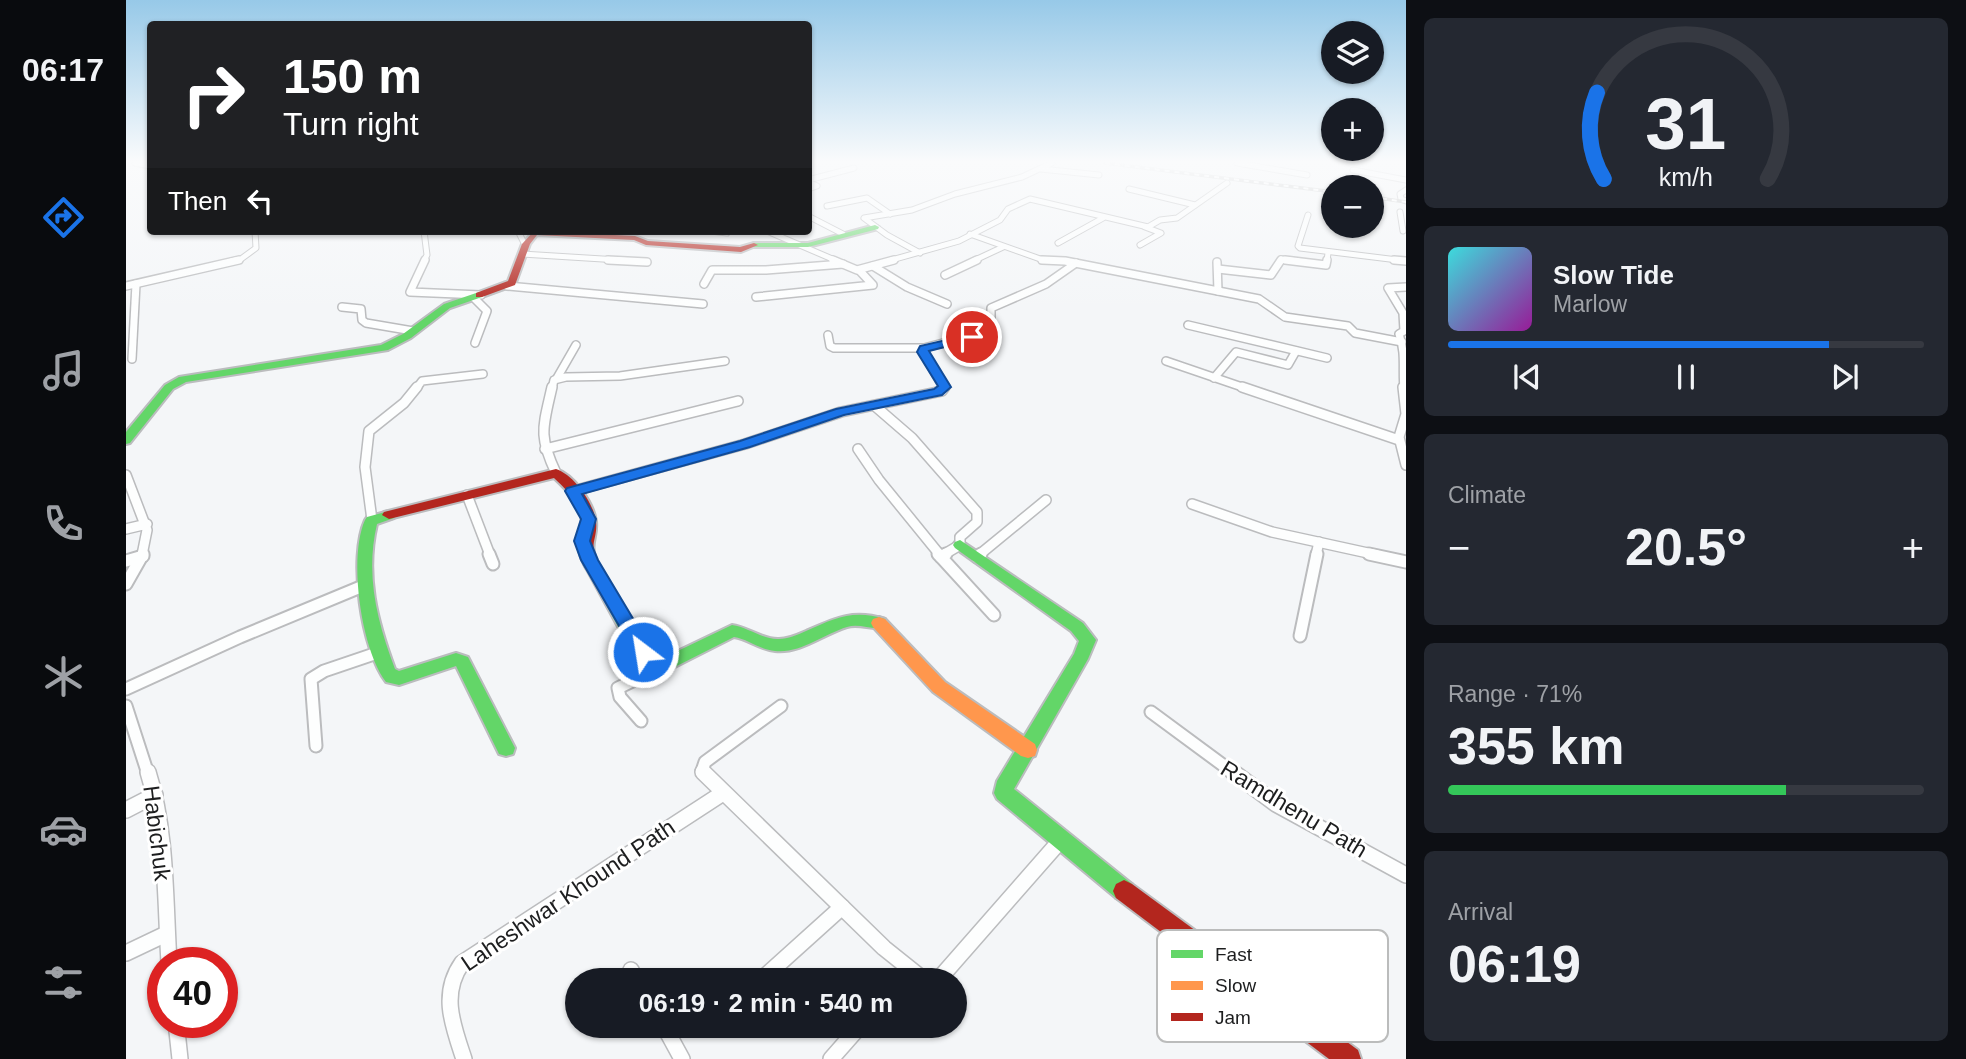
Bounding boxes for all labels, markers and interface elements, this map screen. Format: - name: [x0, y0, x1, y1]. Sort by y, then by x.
- map controls: [1321, 21, 1384, 238]
- button: layers: [1321, 21, 1384, 84]
- icon: right: [168, 49, 259, 140]
- text: 150 m: [283, 49, 422, 103]
- text: 06:17: [22, 52, 104, 88]
- text: 31: [1646, 83, 1726, 164]
- button: +: [1321, 98, 1384, 161]
- text: Turn right: [283, 106, 419, 142]
- text: km/h: [1659, 163, 1713, 191]
- button: −: [1321, 175, 1384, 238]
- icon: left: [241, 182, 279, 220]
- text: Then: [168, 186, 227, 216]
- icon: directions: [39, 193, 88, 242]
- text: Slow Tide: [1553, 260, 1674, 290]
- text: Marlow: [1553, 291, 1627, 317]
- pin: [942, 307, 1002, 367]
- icon: arrive: [953, 318, 991, 356]
- icon: music: [39, 346, 88, 395]
- icon: previous: [1508, 358, 1546, 396]
- icon: pause: [1667, 358, 1705, 396]
- icon: next: [1826, 358, 1864, 396]
- text: Climate: [1448, 482, 1526, 508]
- icon: phone: [39, 499, 88, 548]
- text: 20.5°: [1625, 518, 1747, 576]
- text: −: [1448, 527, 1470, 569]
- text: +: [1902, 527, 1924, 569]
- position arrow: [606, 615, 680, 689]
- icon: climate: [39, 652, 88, 701]
- text: Range · 71%: [1448, 681, 1582, 707]
- text: 355 km: [1448, 717, 1624, 775]
- street label: Ramdhenu Path: [1216, 755, 1372, 863]
- street label: Habichuk: [138, 784, 176, 883]
- icon: car: [39, 805, 88, 854]
- street label: Laheshwar Khound Path: [456, 814, 680, 976]
- text: Arrival: [1448, 899, 1513, 925]
- legend: [1157, 930, 1388, 1042]
- text: 06:19: [1448, 935, 1581, 993]
- text: Fast: [1215, 944, 1253, 965]
- speed limit sign: 40: [147, 947, 238, 1038]
- icon: filters: [39, 958, 88, 1007]
- text: Slow: [1215, 975, 1256, 996]
- text: 06:19 · 2 min · 540 m: [639, 988, 893, 1018]
- text: Jam: [1215, 1007, 1251, 1028]

